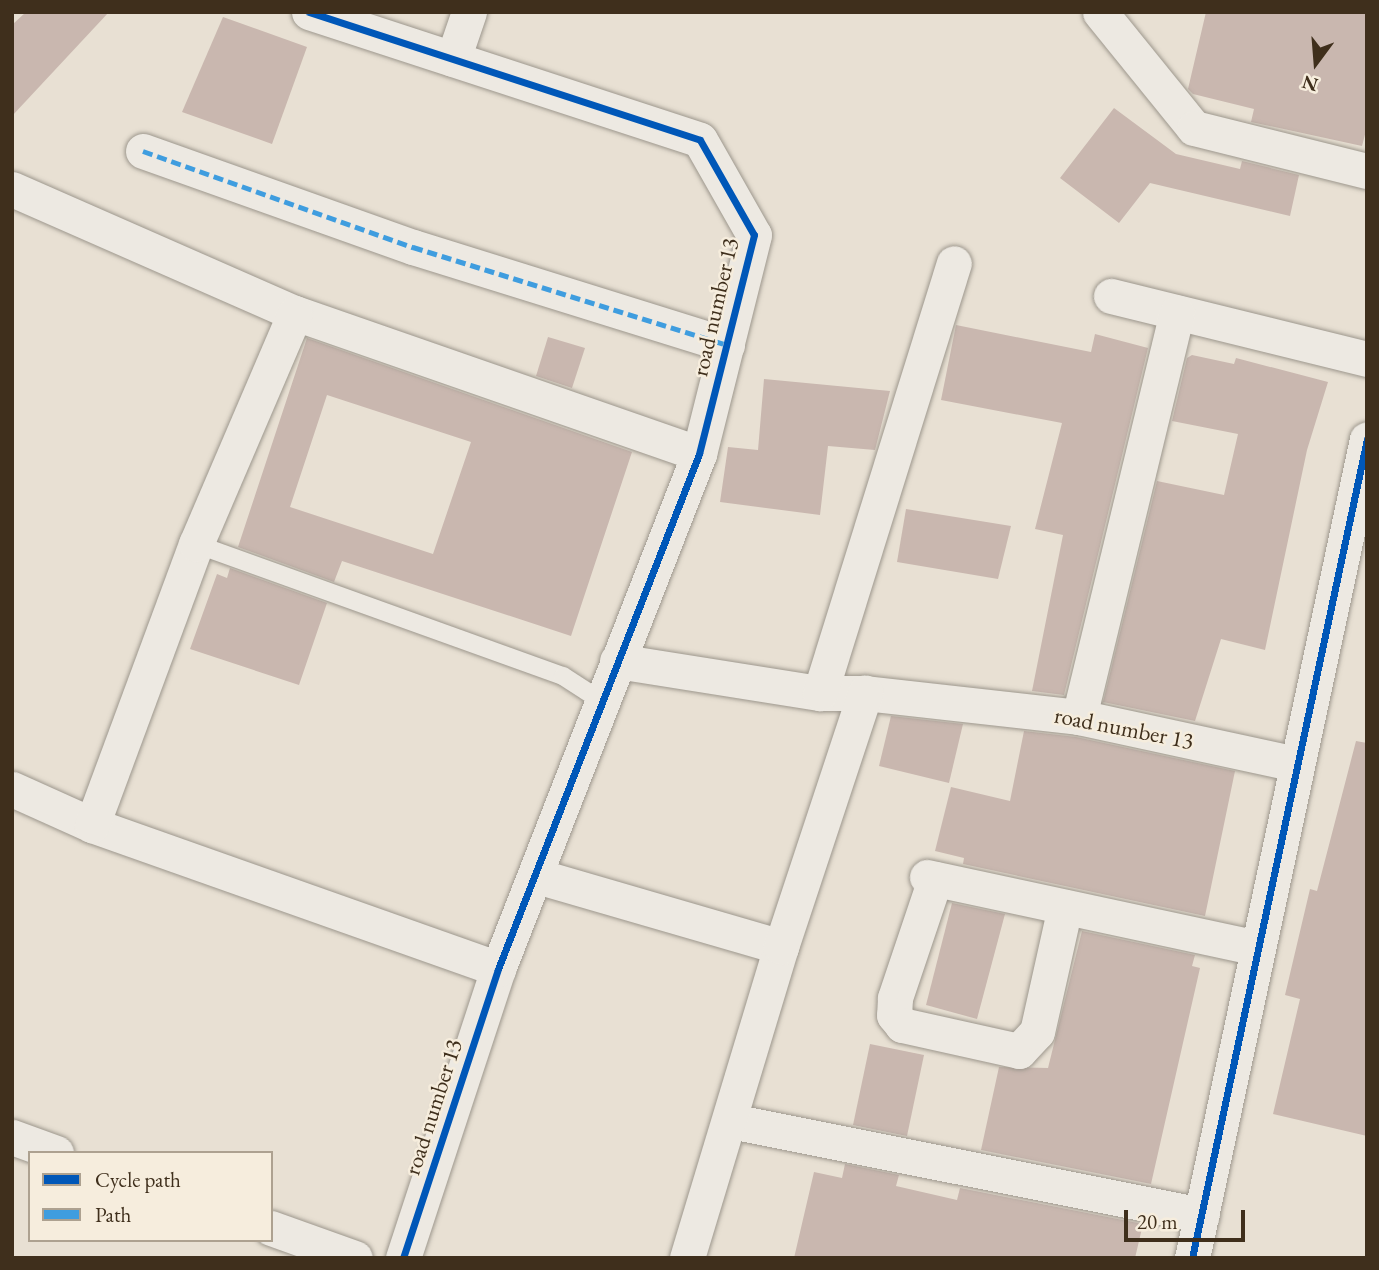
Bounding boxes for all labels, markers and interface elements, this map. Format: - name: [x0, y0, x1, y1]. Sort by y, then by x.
- north arrow: [1281, 28, 1351, 98]
- text: N: [1299, 70, 1321, 98]
- street label: road number 13: [686, 235, 744, 379]
- street label: road number 13: [1052, 701, 1196, 755]
- street label: road number 13: [398, 1036, 468, 1178]
- legend: [28, 1151, 273, 1242]
- text: Cycle path: [95, 1166, 181, 1193]
- scale bar: [1127, 1196, 1248, 1240]
- text: Path: [95, 1201, 131, 1228]
- text: 20 m: [1137, 1208, 1178, 1235]

